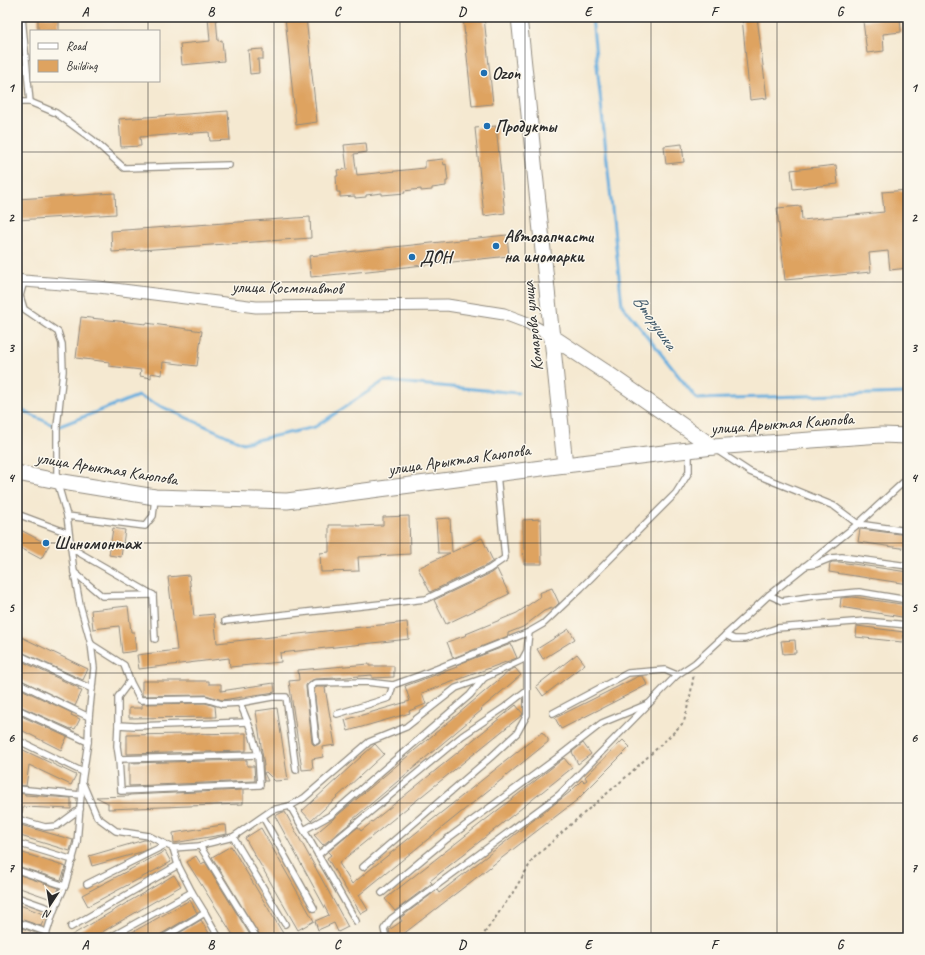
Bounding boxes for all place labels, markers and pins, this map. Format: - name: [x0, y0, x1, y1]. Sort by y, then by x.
- place label: Ozon: [492, 63, 522, 84]
- marker: Ozon: [479, 68, 489, 78]
- place label: Продукты: [495, 116, 558, 137]
- marker: Продукты: [482, 121, 492, 131]
- place label: Автозапчасти на иномарки: [504, 226, 595, 267]
- marker: Автозапчасти на иномарки: [491, 241, 501, 251]
- place label: ДОН: [420, 247, 454, 268]
- marker: ДОН: [407, 252, 417, 262]
- place label: Шиномонтаж: [54, 533, 142, 554]
- marker: Шиномонтаж: [41, 538, 51, 548]

